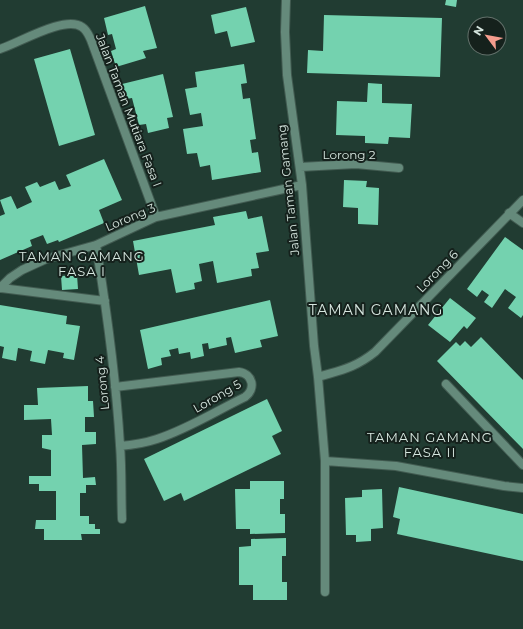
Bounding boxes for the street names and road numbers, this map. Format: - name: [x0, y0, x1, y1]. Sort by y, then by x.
- street label: Jalan Taman Mutiara Fasa I: [92, 30, 165, 189]
- street label: Jalan Taman Gamang: [274, 124, 302, 257]
- street label: Lorong 2: [323, 147, 376, 162]
- street label: Lorong 3: [103, 200, 157, 234]
- street label: Lorong 6: [413, 247, 461, 295]
- street label: Lorong 4: [92, 355, 112, 411]
- street label: Lorong 5: [190, 376, 244, 416]

